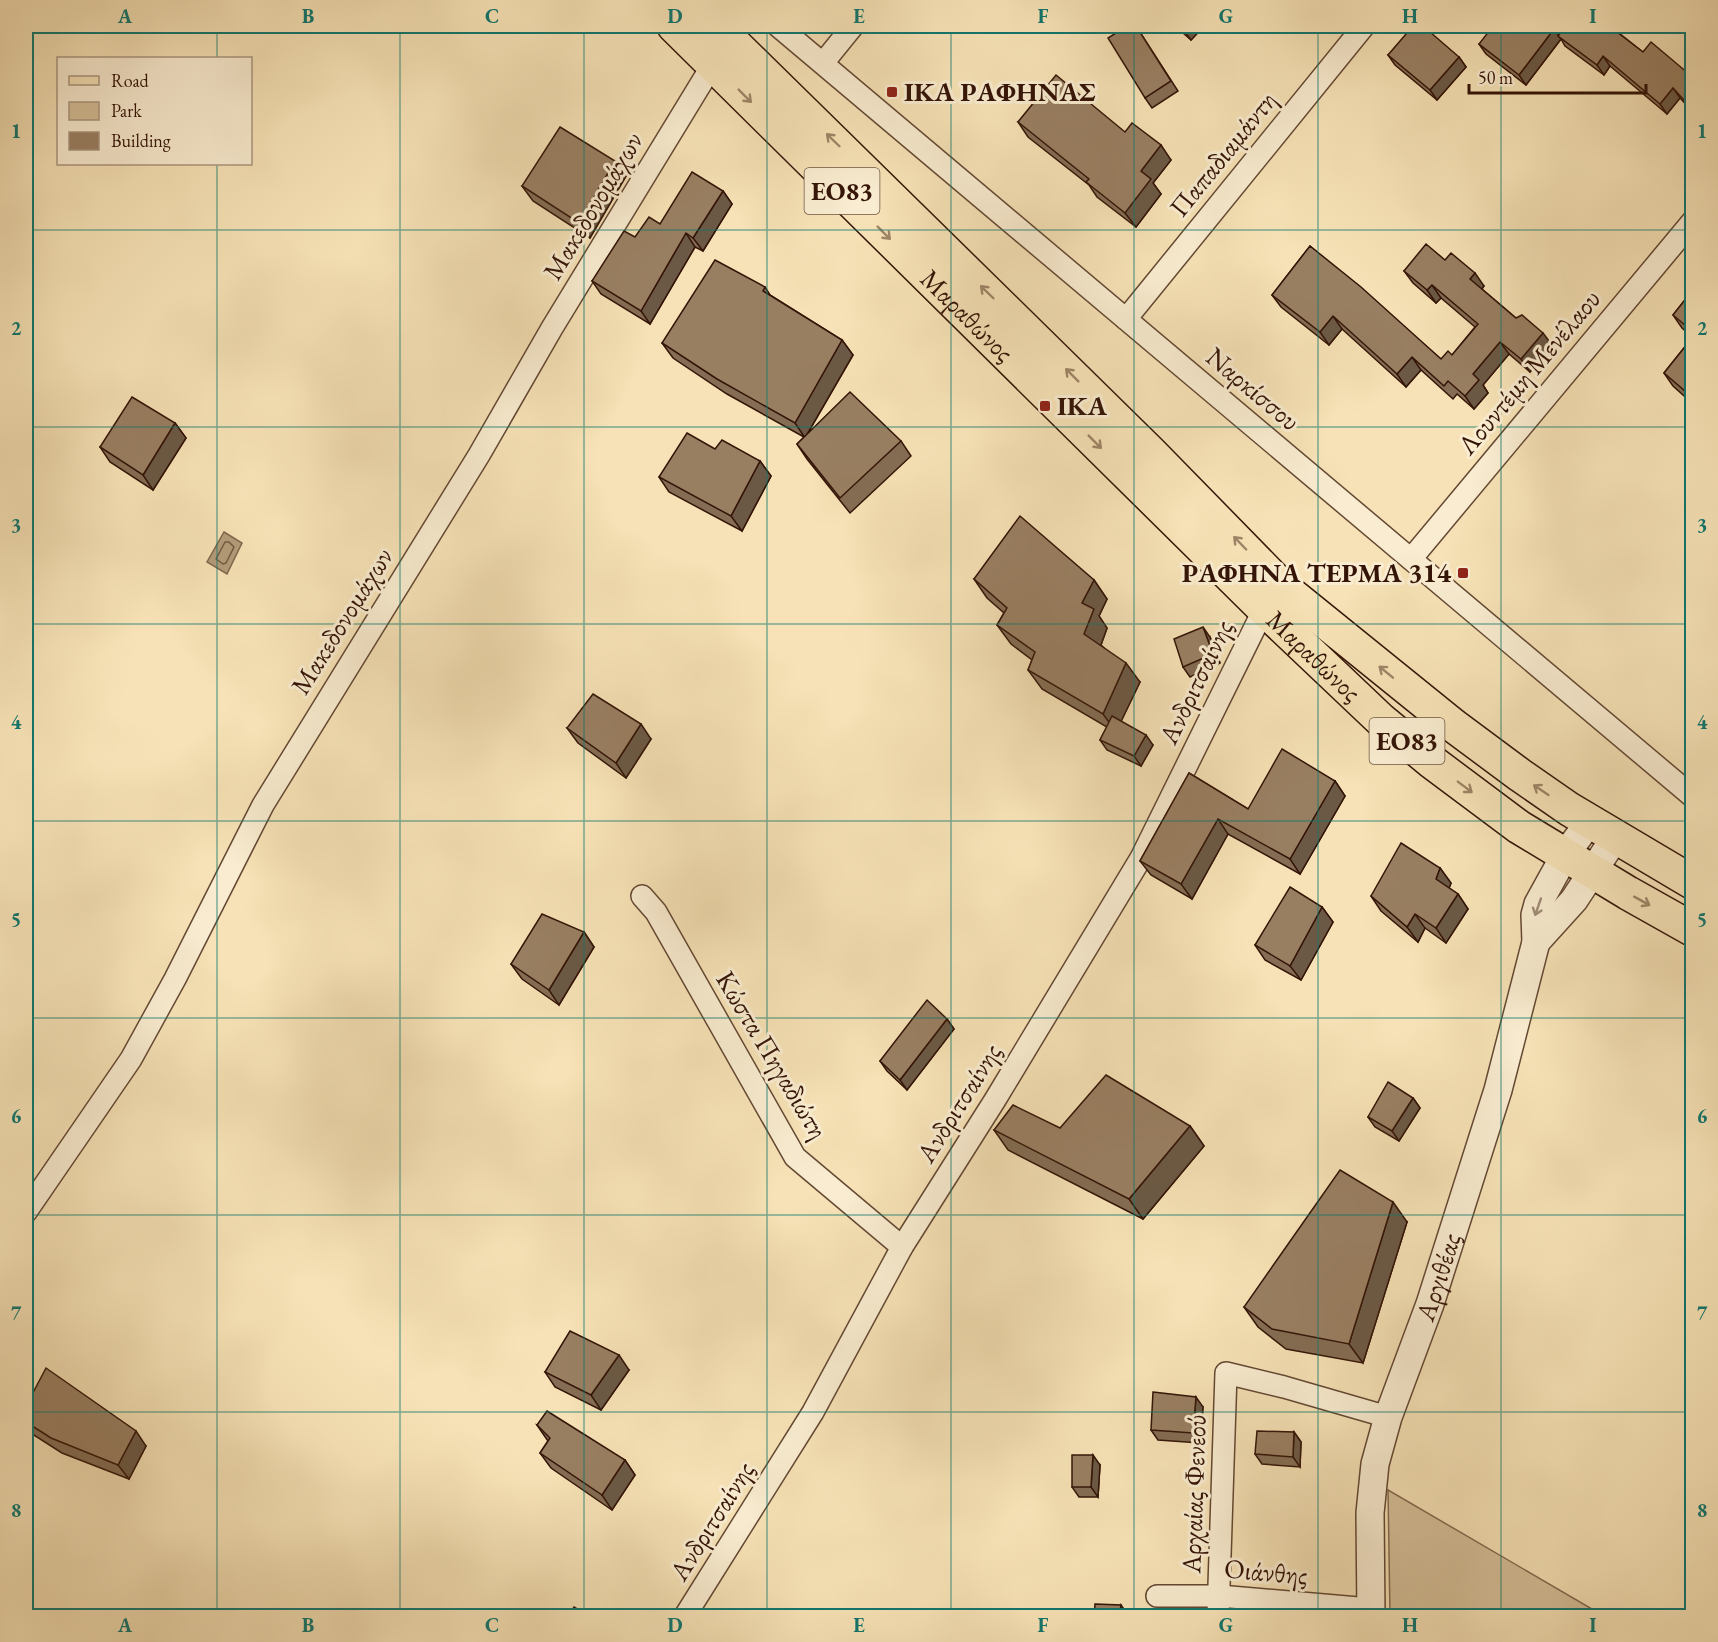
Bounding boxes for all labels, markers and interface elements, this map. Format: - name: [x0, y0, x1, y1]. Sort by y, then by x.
- text: A: [117, 3, 133, 29]
- text: B: [302, 3, 314, 29]
- text: C: [485, 3, 499, 29]
- text: D: [667, 3, 683, 29]
- text: E: [853, 3, 865, 29]
- text: F: [1038, 3, 1049, 29]
- text: G: [1219, 3, 1233, 29]
- text: H: [1402, 3, 1418, 29]
- text: I: [1589, 3, 1597, 29]
- legend: [57, 57, 252, 165]
- scale bar: [1469, 57, 1646, 95]
- text: 50 m: [1478, 66, 1513, 89]
- text: Road: [111, 69, 150, 92]
- place label: ΙΚΑ ΡΑΦΗΝΑΣ: [904, 74, 1096, 109]
- street label: Παπαδιαμάντη: [1161, 84, 1284, 224]
- marker: ΙΚΑ ΡΑΦΗΝΑΣ: [885, 85, 899, 99]
- one-way arrow: [738, 89, 753, 103]
- text: Park: [111, 99, 142, 122]
- text: 1: [11, 118, 21, 144]
- text: 1: [1697, 118, 1707, 144]
- street label: Μακεδονομάχων: [535, 125, 650, 286]
- text: Building: [111, 129, 171, 152]
- one-way arrow: [825, 133, 840, 148]
- road number: ΕΟ83: [804, 168, 880, 214]
- one-way arrow: [877, 225, 892, 240]
- street label: Μαραθώνος: [913, 261, 1022, 369]
- street label: Λουντέμη Μενέλαου: [1449, 282, 1608, 462]
- one-way arrow: [980, 284, 995, 299]
- text: 2: [11, 315, 22, 341]
- text: 2: [1697, 315, 1708, 341]
- street label: Ναρκίσσου: [1199, 339, 1308, 438]
- one-way arrow: [1065, 368, 1080, 383]
- place label: ΙΚΑ: [1057, 388, 1107, 423]
- marker: ΙΚΑ: [1038, 399, 1052, 413]
- one-way arrow: [1088, 435, 1103, 449]
- text: 3: [11, 512, 21, 538]
- text: 3: [1697, 512, 1707, 538]
- one-way arrow: [1232, 536, 1247, 551]
- street label: Μακεδονομάχων: [283, 541, 401, 701]
- place label: ΡΑΦΗΝΑ ΤΕΡΜΑ 314: [1182, 555, 1452, 590]
- marker: ΡΑΦΗΝΑ ΤΕΡΜΑ 314: [1456, 566, 1470, 580]
- street label: Μαραθώνος: [1259, 602, 1369, 709]
- street label: Ανδριτσαίνης: [1150, 614, 1241, 751]
- one-way arrow: [1378, 665, 1394, 678]
- text: 4: [11, 709, 22, 735]
- text: 4: [1697, 709, 1708, 735]
- road number: ΕΟ83: [1370, 718, 1444, 764]
- one-way arrow: [1456, 780, 1472, 793]
- one-way arrow: [1533, 784, 1550, 796]
- one-way arrow: [1633, 896, 1651, 907]
- one-way arrow: [1532, 897, 1543, 916]
- text: 5: [11, 906, 21, 932]
- text: 5: [1697, 906, 1707, 932]
- street label: Κώστα Πηγαδιώτη: [708, 964, 836, 1145]
- street label: Ανδριτσαίνης: [908, 1037, 1009, 1170]
- text: 6: [11, 1103, 22, 1129]
- text: 6: [1697, 1103, 1708, 1129]
- street label: Αργιθέας: [1407, 1228, 1469, 1327]
- text: 7: [11, 1300, 22, 1326]
- text: 7: [1697, 1300, 1708, 1326]
- street label: Αρχαίας Φενεού: [1173, 1414, 1214, 1575]
- street label: Ανδριτσαίνης: [661, 1455, 762, 1588]
- text: 8: [11, 1497, 21, 1523]
- text: 8: [1697, 1497, 1707, 1523]
- street label: Οιάνθης: [1223, 1550, 1309, 1593]
- text: A: [117, 1612, 133, 1638]
- text: B: [302, 1612, 314, 1638]
- text: C: [485, 1612, 499, 1638]
- text: D: [667, 1612, 683, 1638]
- text: E: [853, 1612, 865, 1638]
- text: F: [1038, 1612, 1049, 1638]
- text: G: [1219, 1612, 1233, 1638]
- text: H: [1402, 1612, 1418, 1638]
- text: I: [1589, 1612, 1597, 1638]

